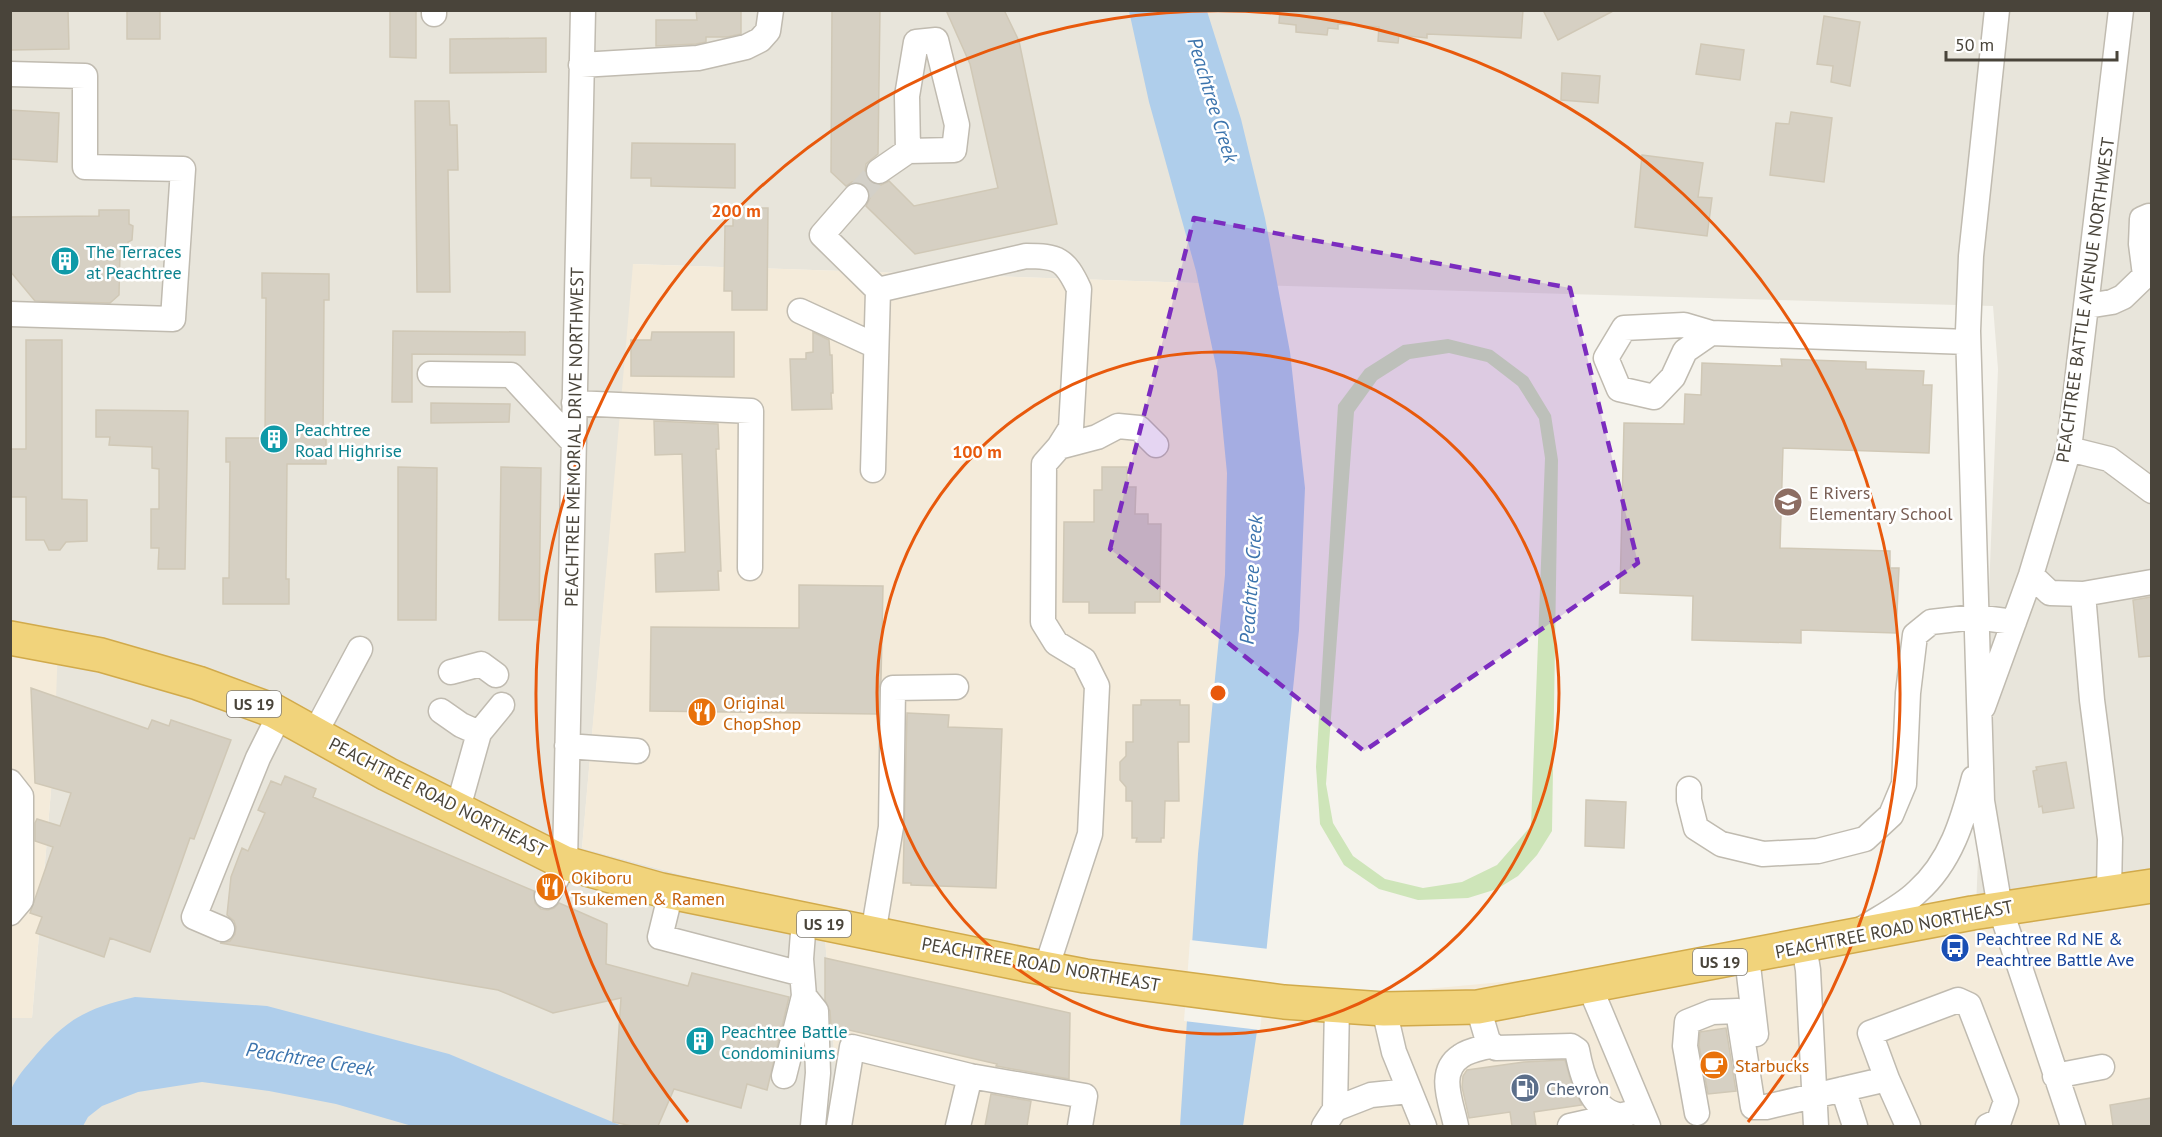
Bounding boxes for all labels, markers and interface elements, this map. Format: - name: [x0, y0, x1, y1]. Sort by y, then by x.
- scale bar: [1946, 24, 2117, 62]
- text: 50 m: [1955, 33, 1994, 56]
- water label: Peachtree Creek: [1182, 34, 1245, 167]
- street label: PEACHTREE BATTLE AVENUE NORTHWEST: [2051, 136, 2119, 464]
- text: 200 m: [711, 199, 761, 222]
- place label: The Terraces at Peachtree: [86, 240, 182, 284]
- building icon: The Terraces at Peachtree: [49, 245, 81, 277]
- street label: PEACHTREE MEMORIAL DRIVE NORTHWEST: [560, 267, 588, 607]
- place label: Peachtree Road Highrise: [295, 418, 402, 462]
- building icon: Peachtree Road Highrise: [258, 423, 290, 455]
- text: 100 m: [952, 440, 1002, 463]
- place label: E Rivers Elementary School: [1809, 481, 1953, 525]
- school or university icon: E Rivers Elementary School: [1772, 486, 1804, 518]
- water label: Peachtree Creek: [1234, 513, 1269, 646]
- centre of rings: [1208, 683, 1228, 703]
- road number: US 19: [227, 691, 281, 717]
- place label: Original ChopShop: [723, 691, 801, 735]
- restaurant icon: Original ChopShop: [686, 696, 718, 728]
- street label: PEACHTREE ROAD NORTHEAST: [325, 732, 551, 862]
- place label: Okiboru Tsukemen & Ramen: [571, 866, 725, 910]
- restaurant icon: Okiboru Tsukemen & Ramen: [534, 871, 566, 903]
- street label: PEACHTREE ROAD NORTHEAST: [1773, 895, 2015, 963]
- road number: US 19: [797, 911, 851, 937]
- place label: Peachtree Rd NE & Peachtree Battle Ave: [1976, 927, 2134, 971]
- street label: PEACHTREE ROAD NORTHEAST: [920, 932, 1162, 996]
- bus stop icon: Peachtree Rd NE & Peachtree Battle Ave: [1939, 932, 1971, 964]
- road number: US 19: [1693, 949, 1747, 975]
- place label: Peachtree Battle Condominiums: [721, 1020, 848, 1064]
- building icon: Peachtree Battle Condominiums: [684, 1025, 716, 1057]
- water label: Peachtree Creek: [244, 1036, 377, 1082]
- cafe icon: Starbucks: [1698, 1049, 1730, 1081]
- place label: Starbucks: [1735, 1054, 1809, 1077]
- fuel station icon: Chevron: [1509, 1072, 1541, 1104]
- place label: Chevron: [1546, 1077, 1609, 1100]

